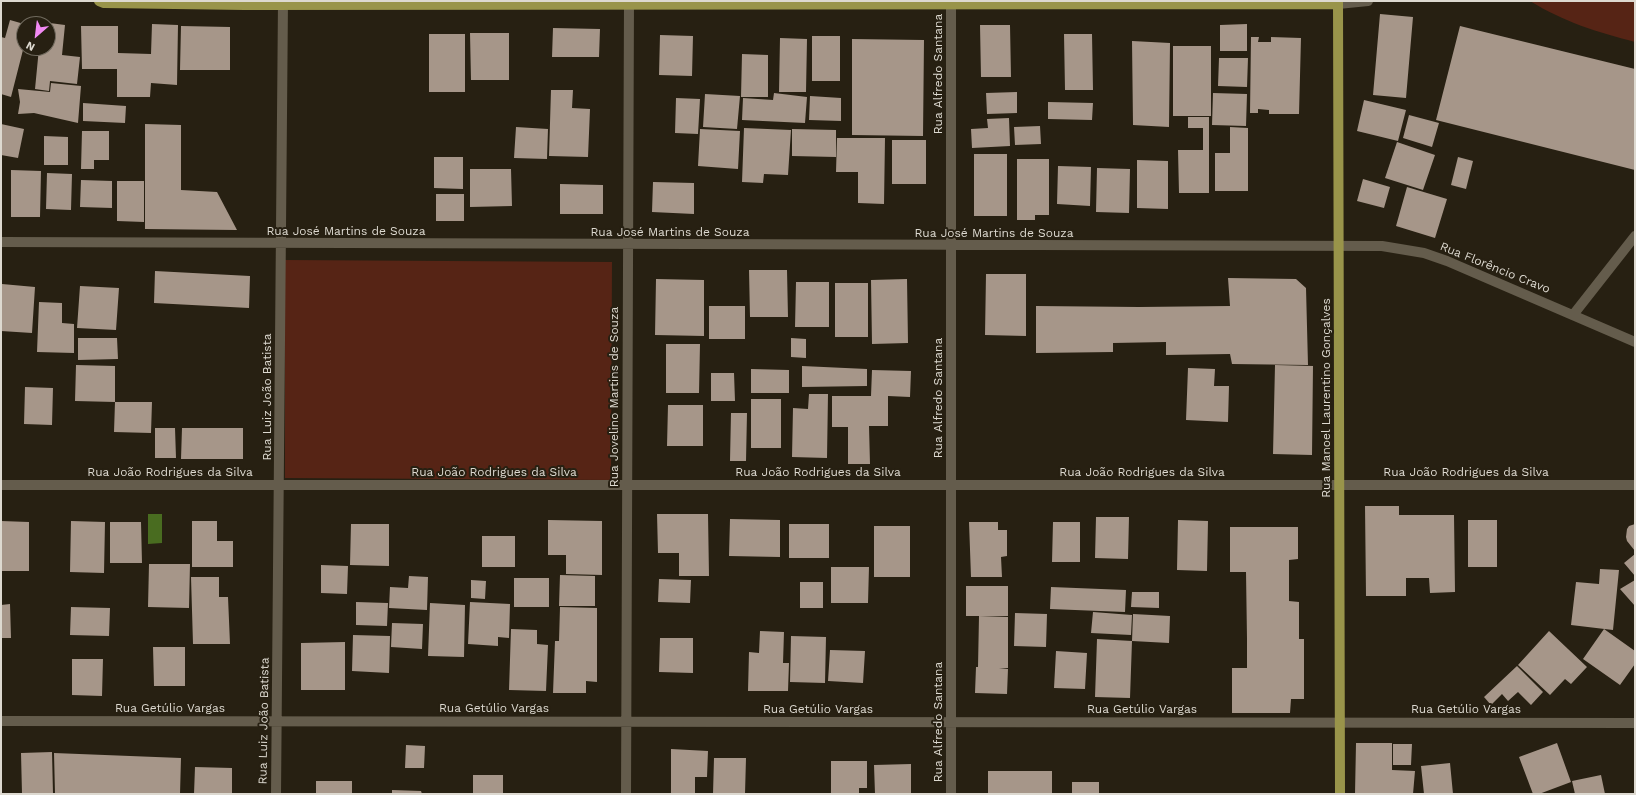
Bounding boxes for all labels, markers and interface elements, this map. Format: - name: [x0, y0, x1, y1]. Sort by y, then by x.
- street label: Rua Alfredo Santana: [931, 14, 945, 134]
- north arrow: [16, 16, 56, 56]
- text: N: [24, 39, 37, 54]
- street label: Rua José Martins de Souza: [267, 224, 425, 238]
- street label: Rua José Martins de Souza: [591, 225, 749, 239]
- street label: Rua José Martins de Souza: [915, 226, 1073, 240]
- street label: Rua Florêncio Cravo: [1438, 239, 1552, 297]
- street label: Rua Manoel Laurentino Gonçalves: [1319, 298, 1333, 498]
- street label: Rua Jovelino Martins de Souza: [607, 307, 621, 487]
- street label: Rua Luiz João Batista: [260, 333, 274, 461]
- street label: Rua Alfredo Santana: [931, 338, 945, 458]
- street label: Rua João Rodrigues da Silva: [87, 465, 253, 479]
- street label: Rua João Rodrigues da Silva: [411, 465, 577, 479]
- street label: Rua João Rodrigues da Silva: [735, 465, 901, 479]
- street label: Rua João Rodrigues da Silva: [1059, 465, 1225, 479]
- street label: Rua João Rodrigues da Silva: [1383, 465, 1549, 479]
- street label: Rua Luiz João Batista: [256, 657, 272, 785]
- street label: Rua Alfredo Santana: [931, 662, 945, 782]
- street label: Rua Getúlio Vargas: [115, 701, 225, 715]
- street label: Rua Getúlio Vargas: [439, 701, 549, 715]
- street label: Rua Getúlio Vargas: [763, 702, 873, 716]
- street label: Rua Getúlio Vargas: [1087, 702, 1197, 716]
- street label: Rua Getúlio Vargas: [1411, 702, 1521, 716]

